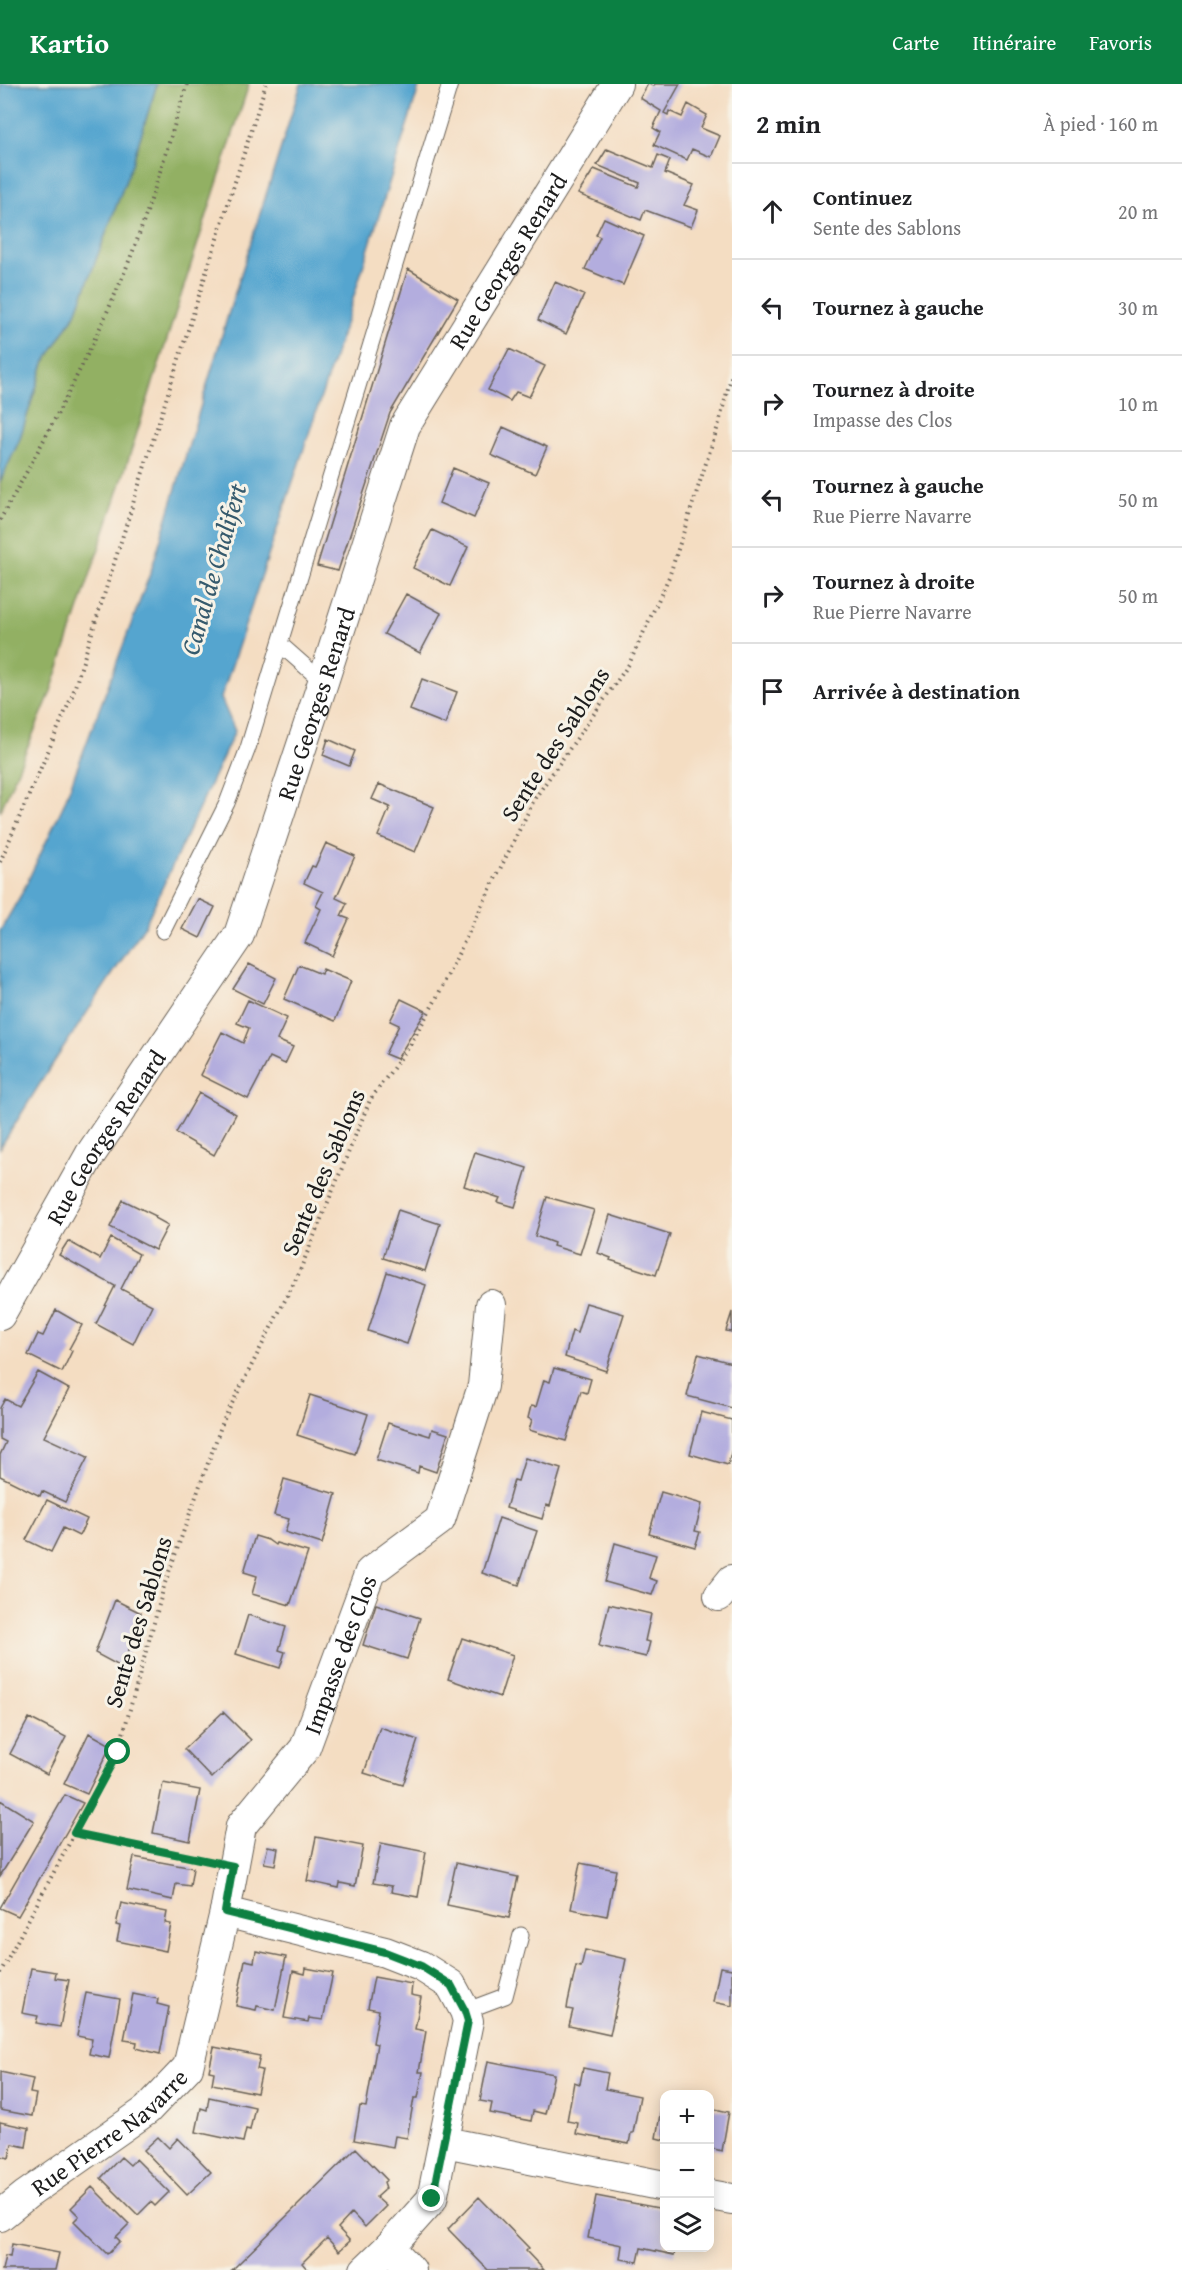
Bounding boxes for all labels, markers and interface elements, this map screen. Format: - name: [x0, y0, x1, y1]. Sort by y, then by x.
- text: Kartio: [30, 22, 109, 63]
- text: Carte: [892, 27, 939, 58]
- text: Itinéraire: [972, 27, 1056, 58]
- text: Favoris: [1089, 27, 1152, 58]
- text: 2 min: [756, 104, 821, 143]
- text: À pied · 160 m: [1043, 109, 1158, 138]
- street label: Rue Georges Renard: [439, 166, 575, 356]
- text: Continuez: [813, 181, 912, 213]
- icon: ahead: [756, 195, 789, 228]
- text: 20 m: [1118, 197, 1158, 226]
- text: Sente des Sablons: [813, 213, 961, 242]
- icon: left: [756, 291, 789, 324]
- text: Tournez à gauche: [813, 291, 984, 323]
- text: 30 m: [1118, 293, 1158, 322]
- text: Tournez à droite: [813, 373, 975, 405]
- icon: right: [756, 387, 789, 420]
- text: 10 m: [1118, 389, 1158, 418]
- text: Impasse des Clos: [813, 405, 952, 434]
- text: Tournez à gauche: [813, 469, 984, 501]
- water label: Canal de Chalifert: [170, 478, 256, 659]
- icon: left: [756, 483, 789, 516]
- text: 50 m: [1118, 485, 1158, 514]
- text: Rue Pierre Navarre: [813, 501, 972, 530]
- text: Tournez à droite: [813, 565, 975, 597]
- icon: right: [756, 579, 789, 612]
- text: 50 m: [1118, 581, 1158, 610]
- text: Rue Pierre Navarre: [813, 597, 972, 626]
- street label: Rue Georges Renard: [267, 602, 363, 805]
- street label: Sente des Sablons: [492, 660, 618, 828]
- icon: arrive: [756, 675, 789, 708]
- text: Arrivée à destination: [813, 675, 1020, 707]
- street label: Rue Georges Renard: [37, 1042, 174, 1231]
- street label: Sente des Sablons: [272, 1083, 374, 1261]
- street label: Sente des Sablons: [95, 1532, 181, 1712]
- street label: Impasse des Clos: [294, 1570, 385, 1739]
- route start: [104, 1738, 130, 1764]
- street label: Rue Pierre Navarre: [24, 2060, 196, 2204]
- map controls: [660, 2090, 714, 2252]
- button: +: [660, 2090, 714, 2144]
- button: −: [660, 2144, 714, 2198]
- route end: [418, 2185, 444, 2211]
- button: layers: [660, 2198, 714, 2252]

